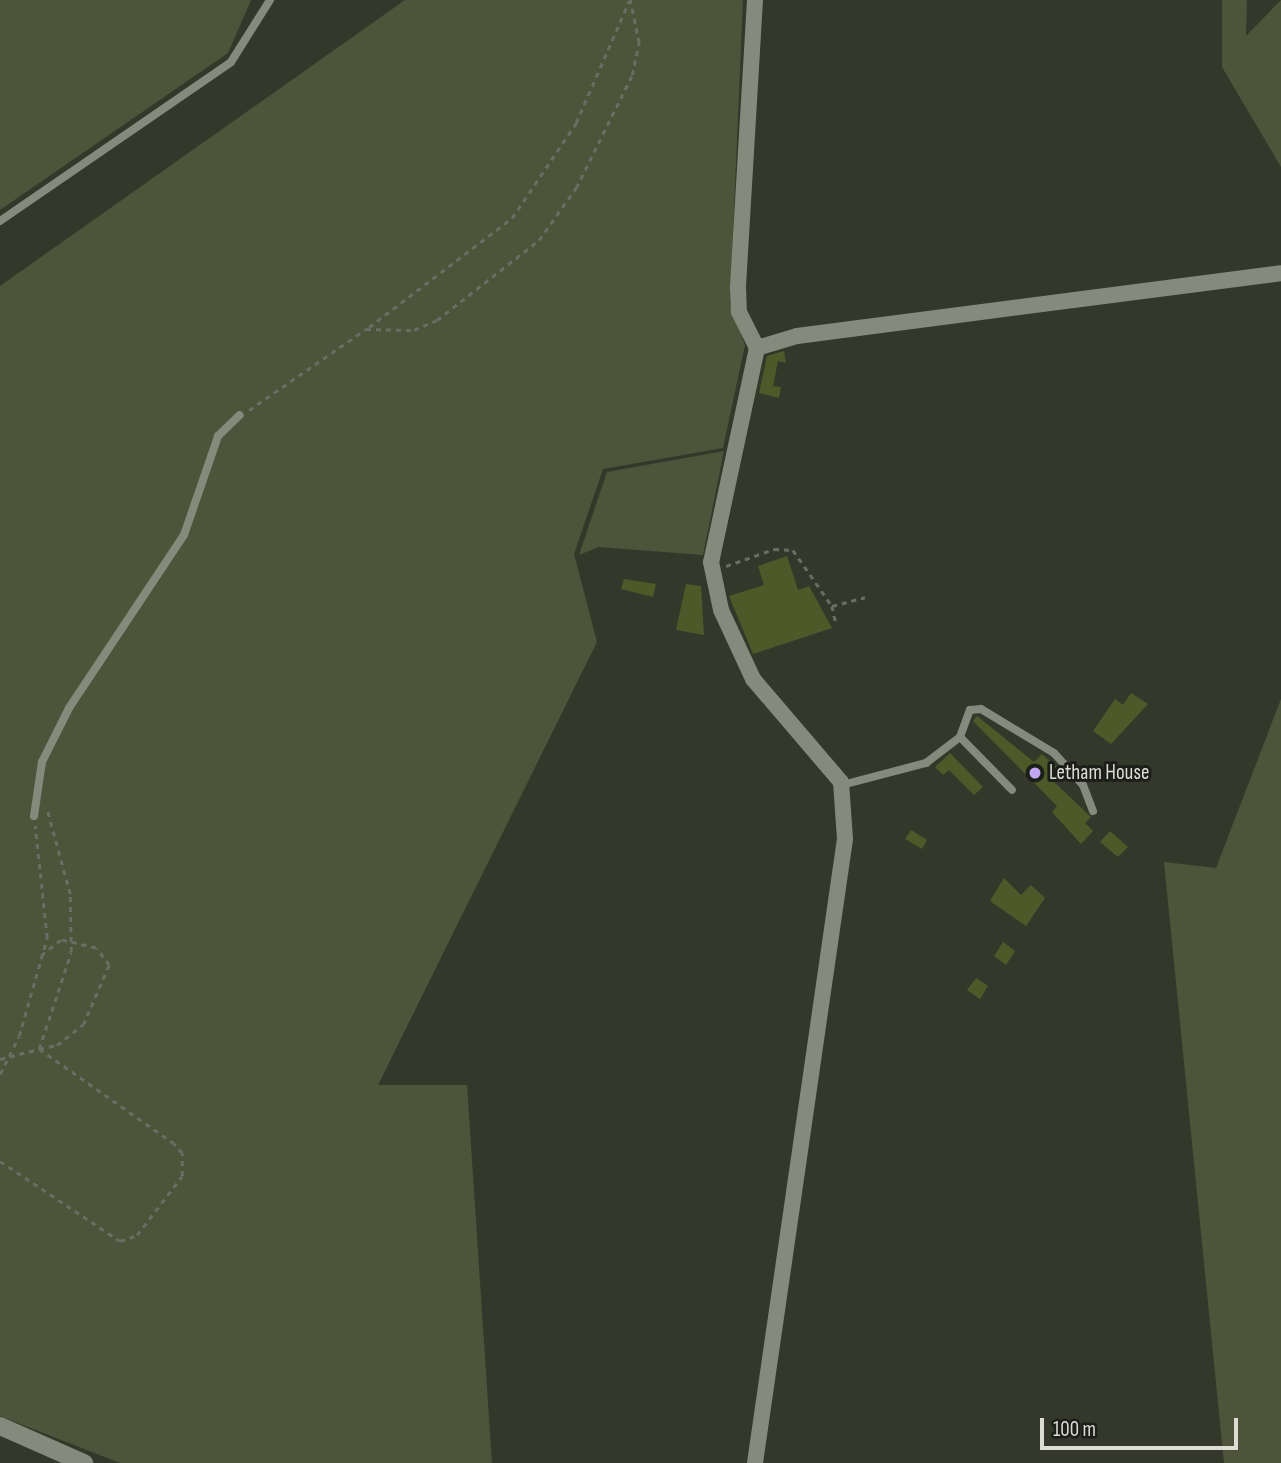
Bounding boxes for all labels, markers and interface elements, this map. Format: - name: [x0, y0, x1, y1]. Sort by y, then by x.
- place label: Letham House: [1049, 760, 1149, 786]
- marker: Letham House: [1027, 765, 1043, 781]
- scale bar: [1043, 1404, 1241, 1448]
- text: 100 m: [1053, 1417, 1096, 1442]

